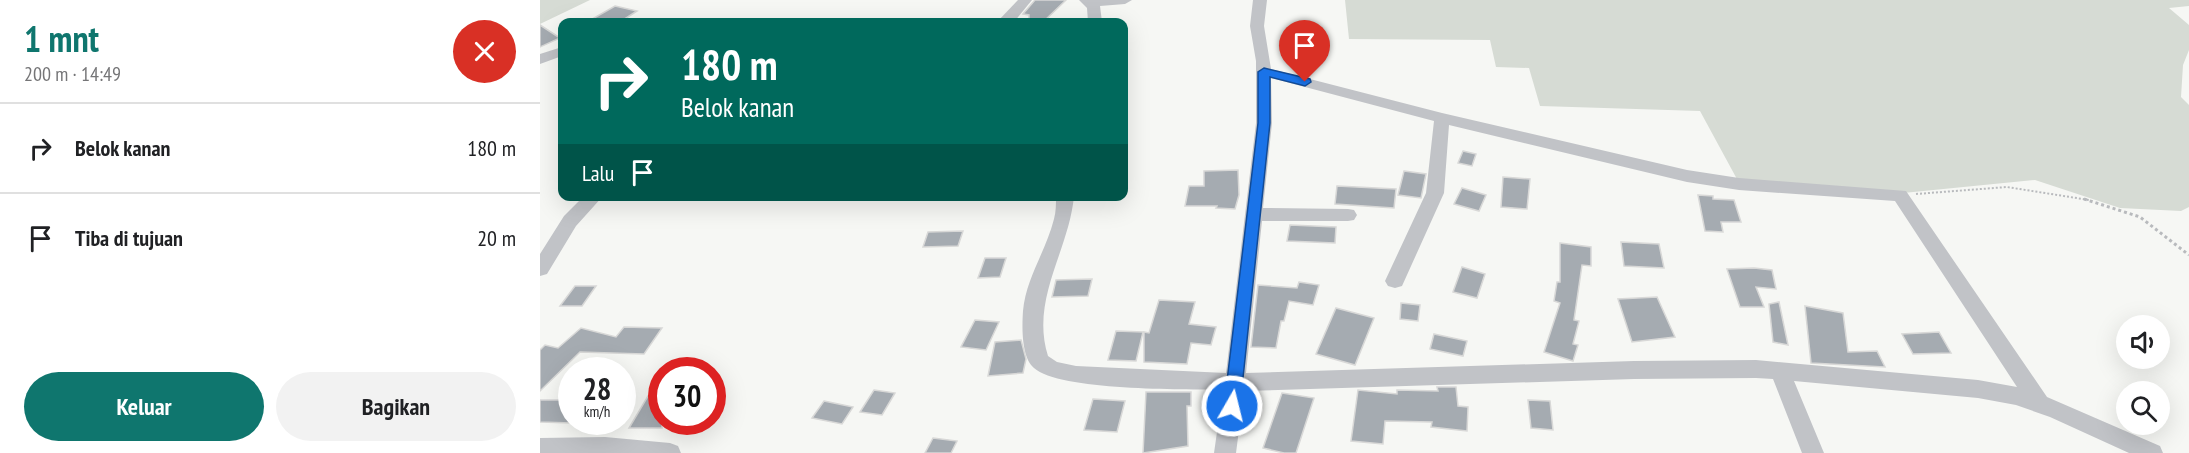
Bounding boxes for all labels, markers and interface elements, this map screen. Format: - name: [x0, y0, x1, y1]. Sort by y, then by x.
- text: 1 mnt: [24, 15, 99, 62]
- button: close: [453, 20, 516, 83]
- pin: [1279, 20, 1330, 82]
- icon: arrive: [1288, 29, 1321, 62]
- text: 180 m: [681, 37, 778, 92]
- icon: right: [582, 42, 660, 120]
- text: 200 m · 14:49: [24, 61, 121, 87]
- text: Belok kanan: [681, 90, 794, 124]
- icon: right: [24, 132, 57, 165]
- text: Belok kanan: [75, 134, 170, 162]
- text: 180 m: [467, 134, 516, 162]
- icon: arrive: [626, 156, 659, 189]
- text: Lalu: [582, 159, 614, 187]
- icon: arrive: [24, 222, 57, 255]
- text: Tiba di tujuan: [75, 224, 183, 252]
- text: 20 m: [477, 224, 516, 252]
- map controls: [2116, 315, 2170, 435]
- button: sound: [2116, 315, 2170, 369]
- speed limit sign: 30: [648, 357, 726, 435]
- text: 28: [583, 369, 611, 408]
- button: Keluar: [24, 372, 264, 441]
- button: Bagikan: [276, 372, 516, 441]
- position arrow: [1200, 374, 1264, 438]
- button: search: [2116, 381, 2170, 435]
- text: km/h: [584, 402, 610, 421]

